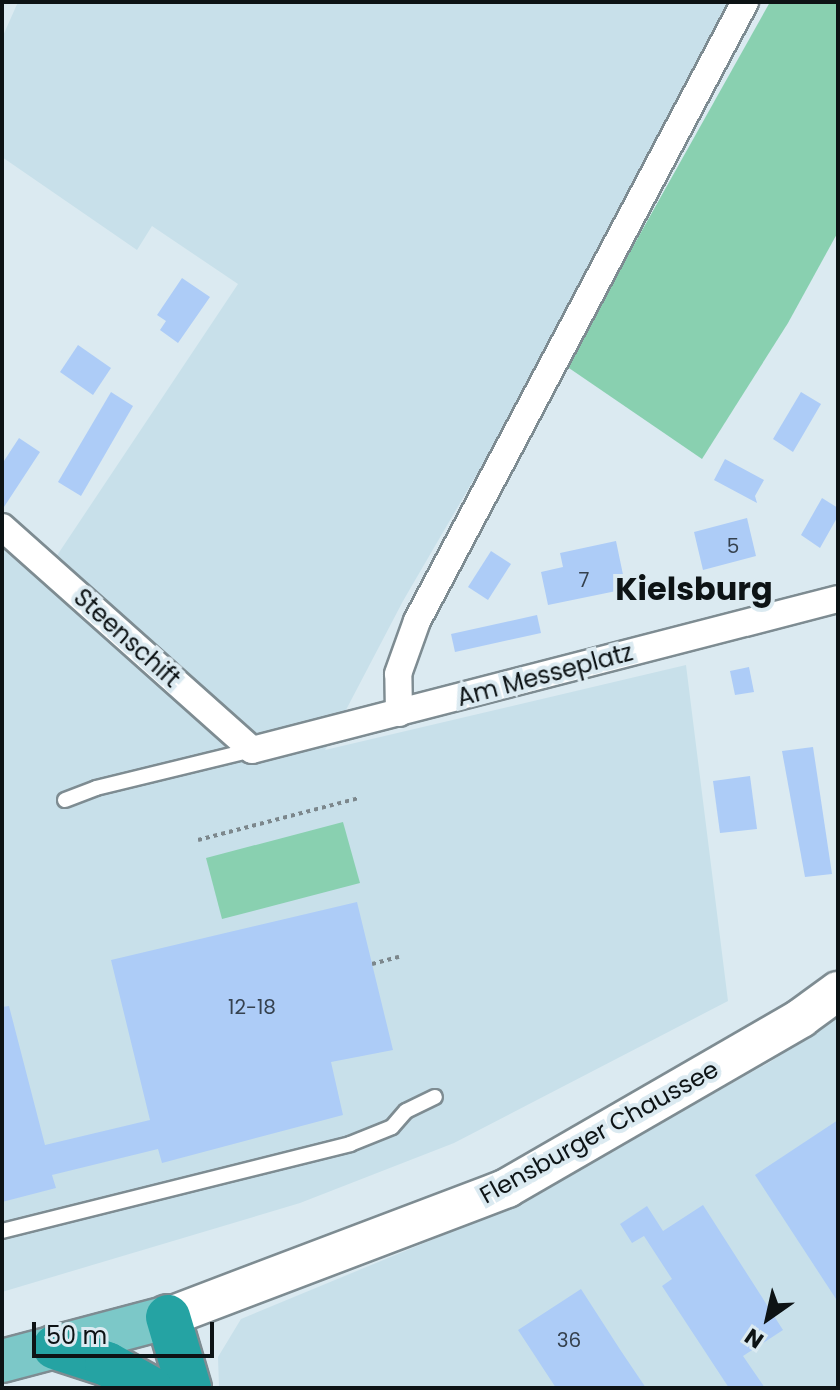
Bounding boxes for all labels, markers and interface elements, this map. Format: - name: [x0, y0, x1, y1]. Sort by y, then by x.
- house number: 5: [727, 534, 739, 558]
- house number: 7: [579, 568, 589, 592]
- district label: Kielsburg: [615, 570, 773, 608]
- street label: Steenschift: [68, 583, 186, 693]
- street label: Am Messeplatz: [454, 638, 636, 712]
- house number: 12-18: [228, 995, 276, 1019]
- street label: Flensburger Chaussee: [475, 1054, 723, 1210]
- north arrow: [728, 1278, 808, 1358]
- scale bar: [36, 1306, 218, 1356]
- text: 50 m: [46, 1319, 107, 1352]
- text: N: [739, 1321, 770, 1356]
- house number: 36: [557, 1328, 581, 1352]

